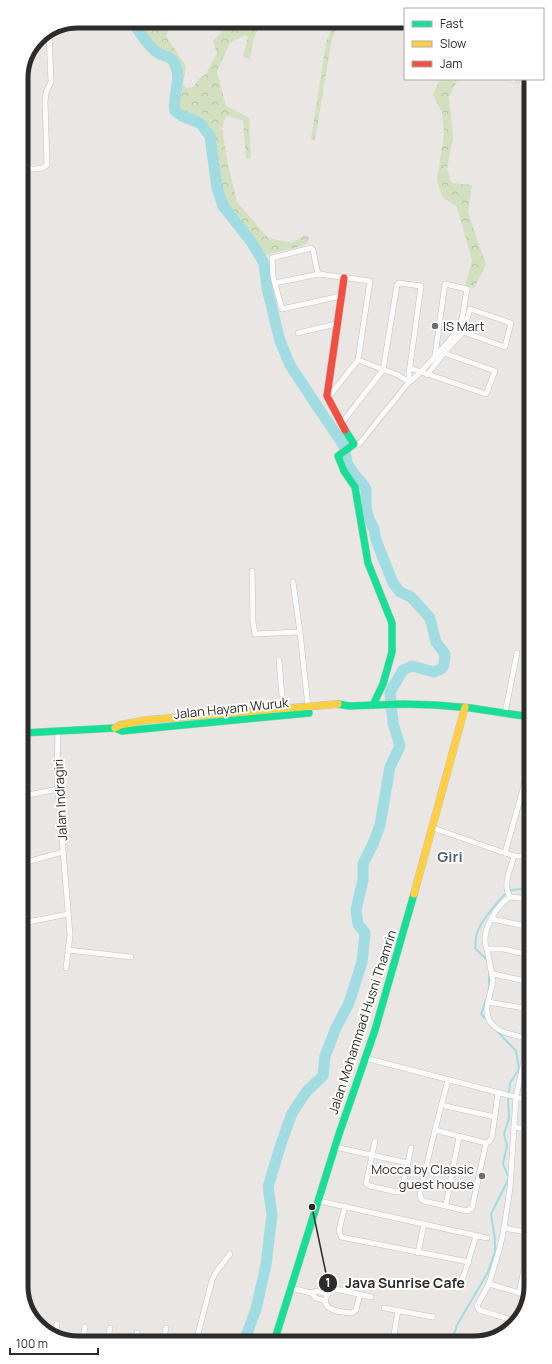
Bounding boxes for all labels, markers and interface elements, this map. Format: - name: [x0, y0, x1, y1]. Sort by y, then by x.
- legend: [404, 8, 544, 80]
- text: Fast: [440, 15, 464, 32]
- text: Slow: [440, 35, 466, 52]
- text: Jam: [440, 55, 462, 72]
- place label: IS Mart: [443, 317, 485, 335]
- marker: IS Mart: [430, 321, 440, 331]
- street label: Jalan Hayam Wuruk: [173, 693, 290, 723]
- street label: Jalan Indragiri: [49, 758, 71, 842]
- district label: Giri: [437, 846, 463, 867]
- street label: Jalan Mohammad Husni Thamrin: [324, 927, 400, 1117]
- place label: Mocca by Classic guest house: [371, 1160, 474, 1193]
- marker: Mocca by Classic guest house: [477, 1171, 487, 1181]
- callout: Java Sunrise Cafe: [318, 1270, 473, 1296]
- text: Java Sunrise Cafe: [345, 1273, 465, 1292]
- text: 1: [325, 1274, 331, 1291]
- scale bar: [10, 1330, 98, 1356]
- text: 100 m: [16, 1335, 48, 1352]

